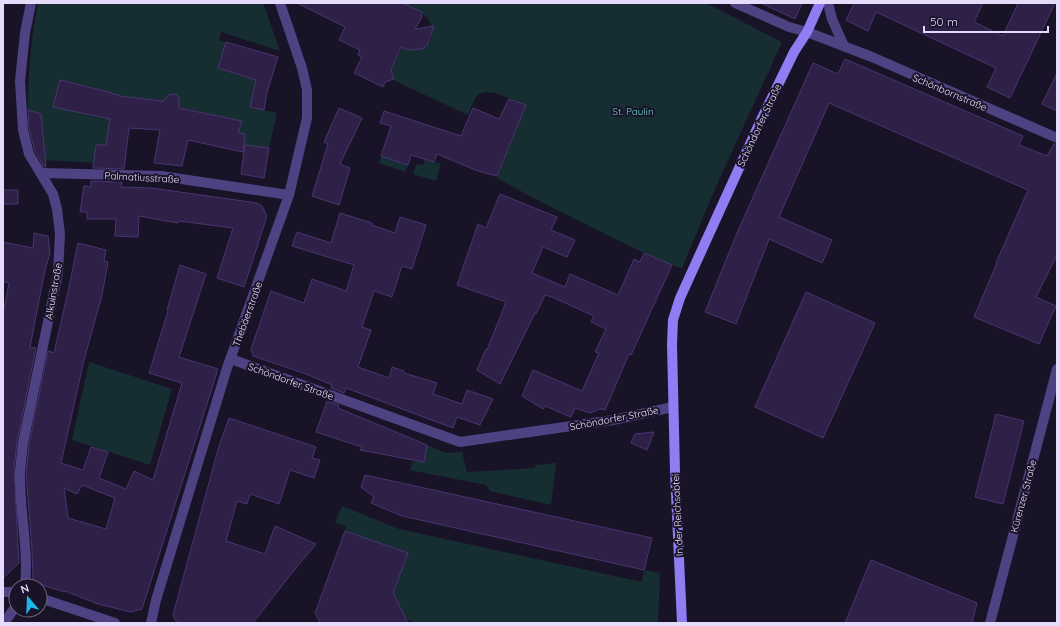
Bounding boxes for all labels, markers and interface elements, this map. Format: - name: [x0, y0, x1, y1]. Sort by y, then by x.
- scale bar: [924, 8, 1048, 34]
- text: 50 m: [930, 14, 958, 29]
- street label: Schönbornstraße: [911, 71, 989, 114]
- street label: Schöndorfer Straße: [734, 81, 785, 169]
- park label: St. Paulin: [612, 105, 654, 118]
- street label: Palmatiusstraße: [104, 169, 180, 186]
- street label: Alkuinstraße: [42, 261, 65, 320]
- street label: Thebäerstraße: [230, 279, 265, 349]
- street label: Schöndorfer Straße: [246, 360, 336, 403]
- street label: Schöndorfer Straße: [569, 403, 660, 433]
- street label: Kürenzer Straße: [1008, 458, 1040, 534]
- street label: In der Reichsabtei: [669, 473, 686, 557]
- north arrow: [8, 578, 48, 618]
- text: N: [19, 581, 31, 596]

